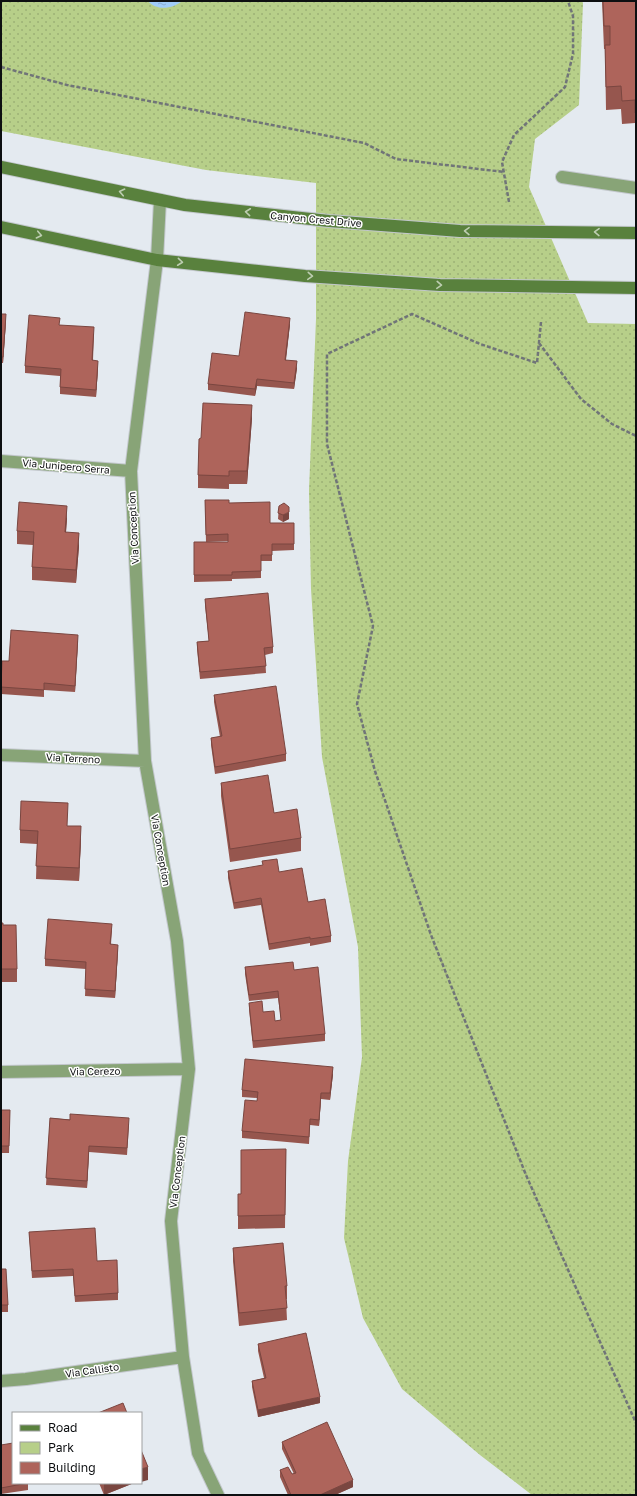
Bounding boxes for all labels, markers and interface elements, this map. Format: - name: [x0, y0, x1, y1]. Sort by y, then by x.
- one-way arrow: [119, 189, 125, 197]
- one-way arrow: [245, 208, 251, 217]
- street label: Canyon Crest Drive: [270, 209, 362, 229]
- one-way arrow: [464, 227, 470, 235]
- one-way arrow: [594, 228, 600, 236]
- one-way arrow: [36, 230, 42, 238]
- one-way arrow: [177, 257, 183, 266]
- one-way arrow: [307, 271, 313, 280]
- one-way arrow: [436, 281, 442, 290]
- street label: Via Junipero Serra: [22, 456, 110, 476]
- street label: Via Conception: [125, 491, 141, 565]
- street label: Via Terreno: [46, 751, 100, 765]
- street label: Via Conception: [149, 813, 173, 887]
- street label: Via Cerezo: [69, 1065, 121, 1077]
- street label: Via Conception: [167, 1135, 187, 1209]
- street label: Via Callisto: [64, 1360, 120, 1380]
- legend: [12, 1412, 142, 1484]
- text: Road: [48, 1420, 77, 1435]
- text: Park: [48, 1440, 74, 1455]
- text: Building: [48, 1460, 96, 1475]

